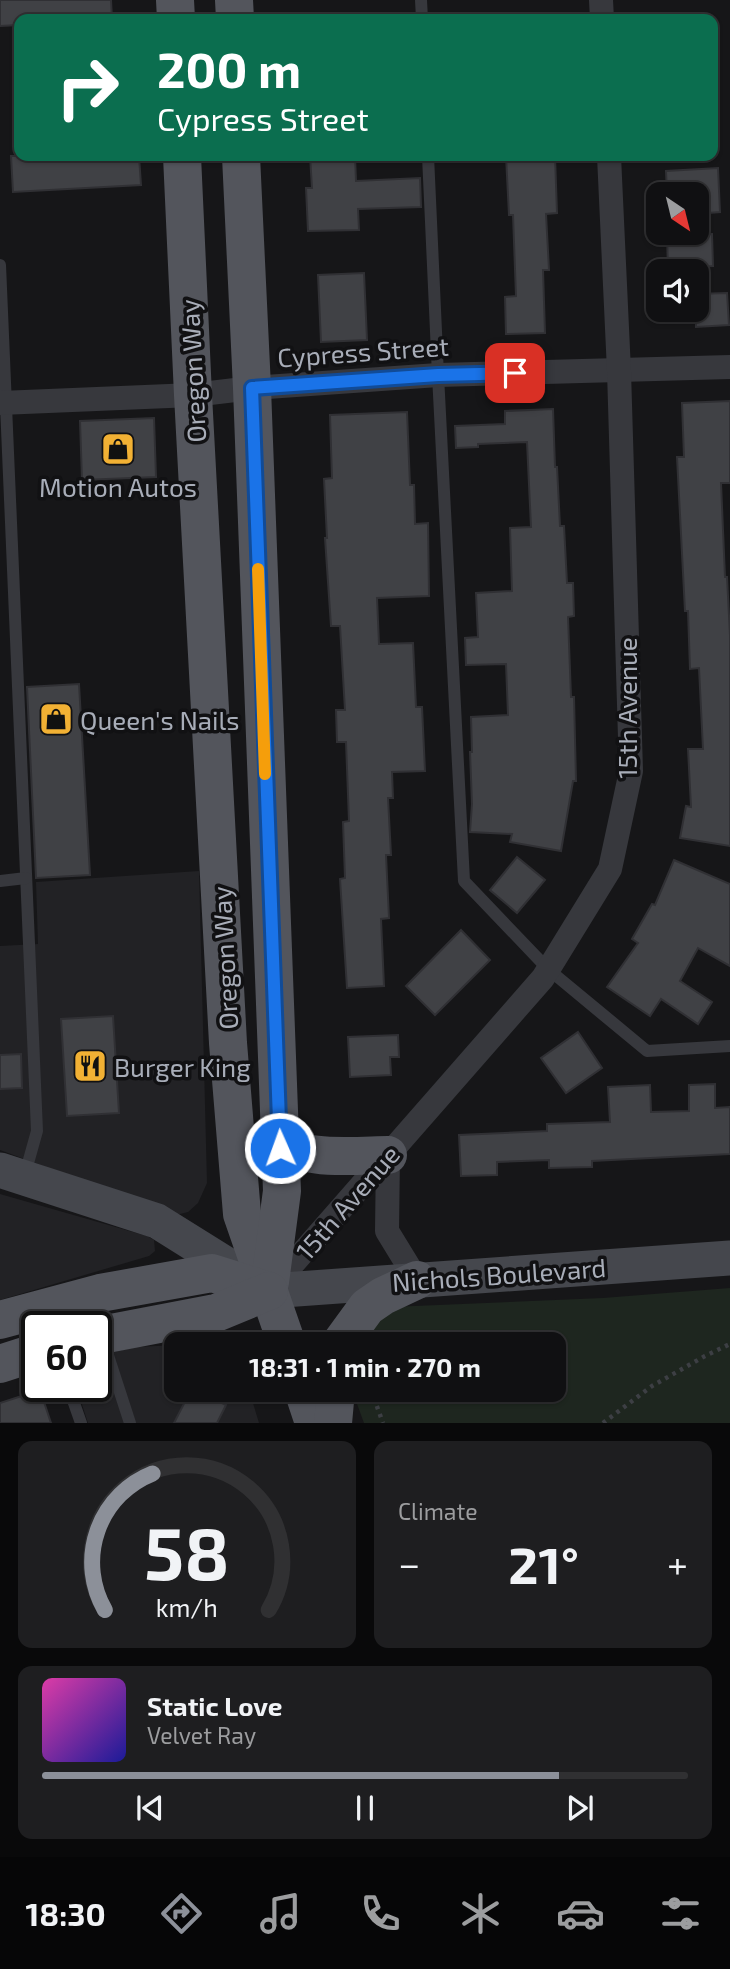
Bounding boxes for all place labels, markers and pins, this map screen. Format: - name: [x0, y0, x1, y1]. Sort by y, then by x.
- pin: [485, 343, 545, 403]
- shop icon: Motion Autos: [99, 430, 137, 468]
- place label: Motion Autos: [39, 471, 197, 502]
- shop icon: Queen's Nails: [37, 700, 75, 738]
- place label: Queen's Nails: [80, 704, 239, 735]
- restaurant icon: Burger King: [71, 1047, 109, 1085]
- place label: Burger King: [114, 1051, 251, 1082]

